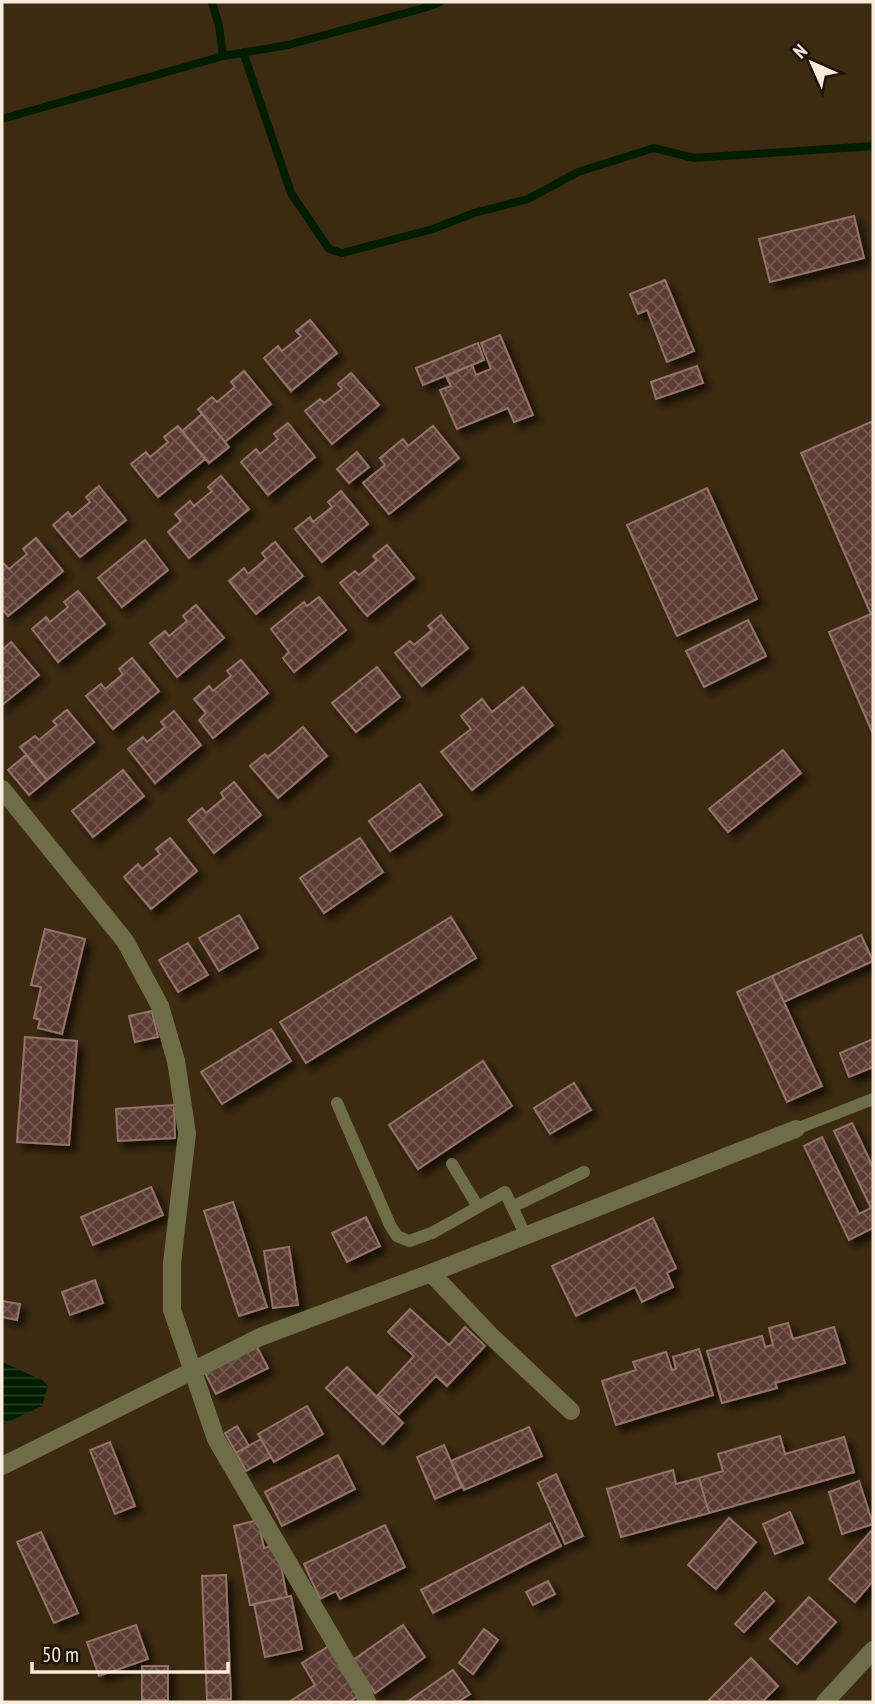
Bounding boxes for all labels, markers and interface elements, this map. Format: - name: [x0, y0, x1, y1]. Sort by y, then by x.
- north arrow: [777, 28, 847, 98]
- text: N: [788, 39, 812, 63]
- scale bar: [32, 1630, 228, 1674]
- text: 50 m: [42, 1641, 79, 1668]

